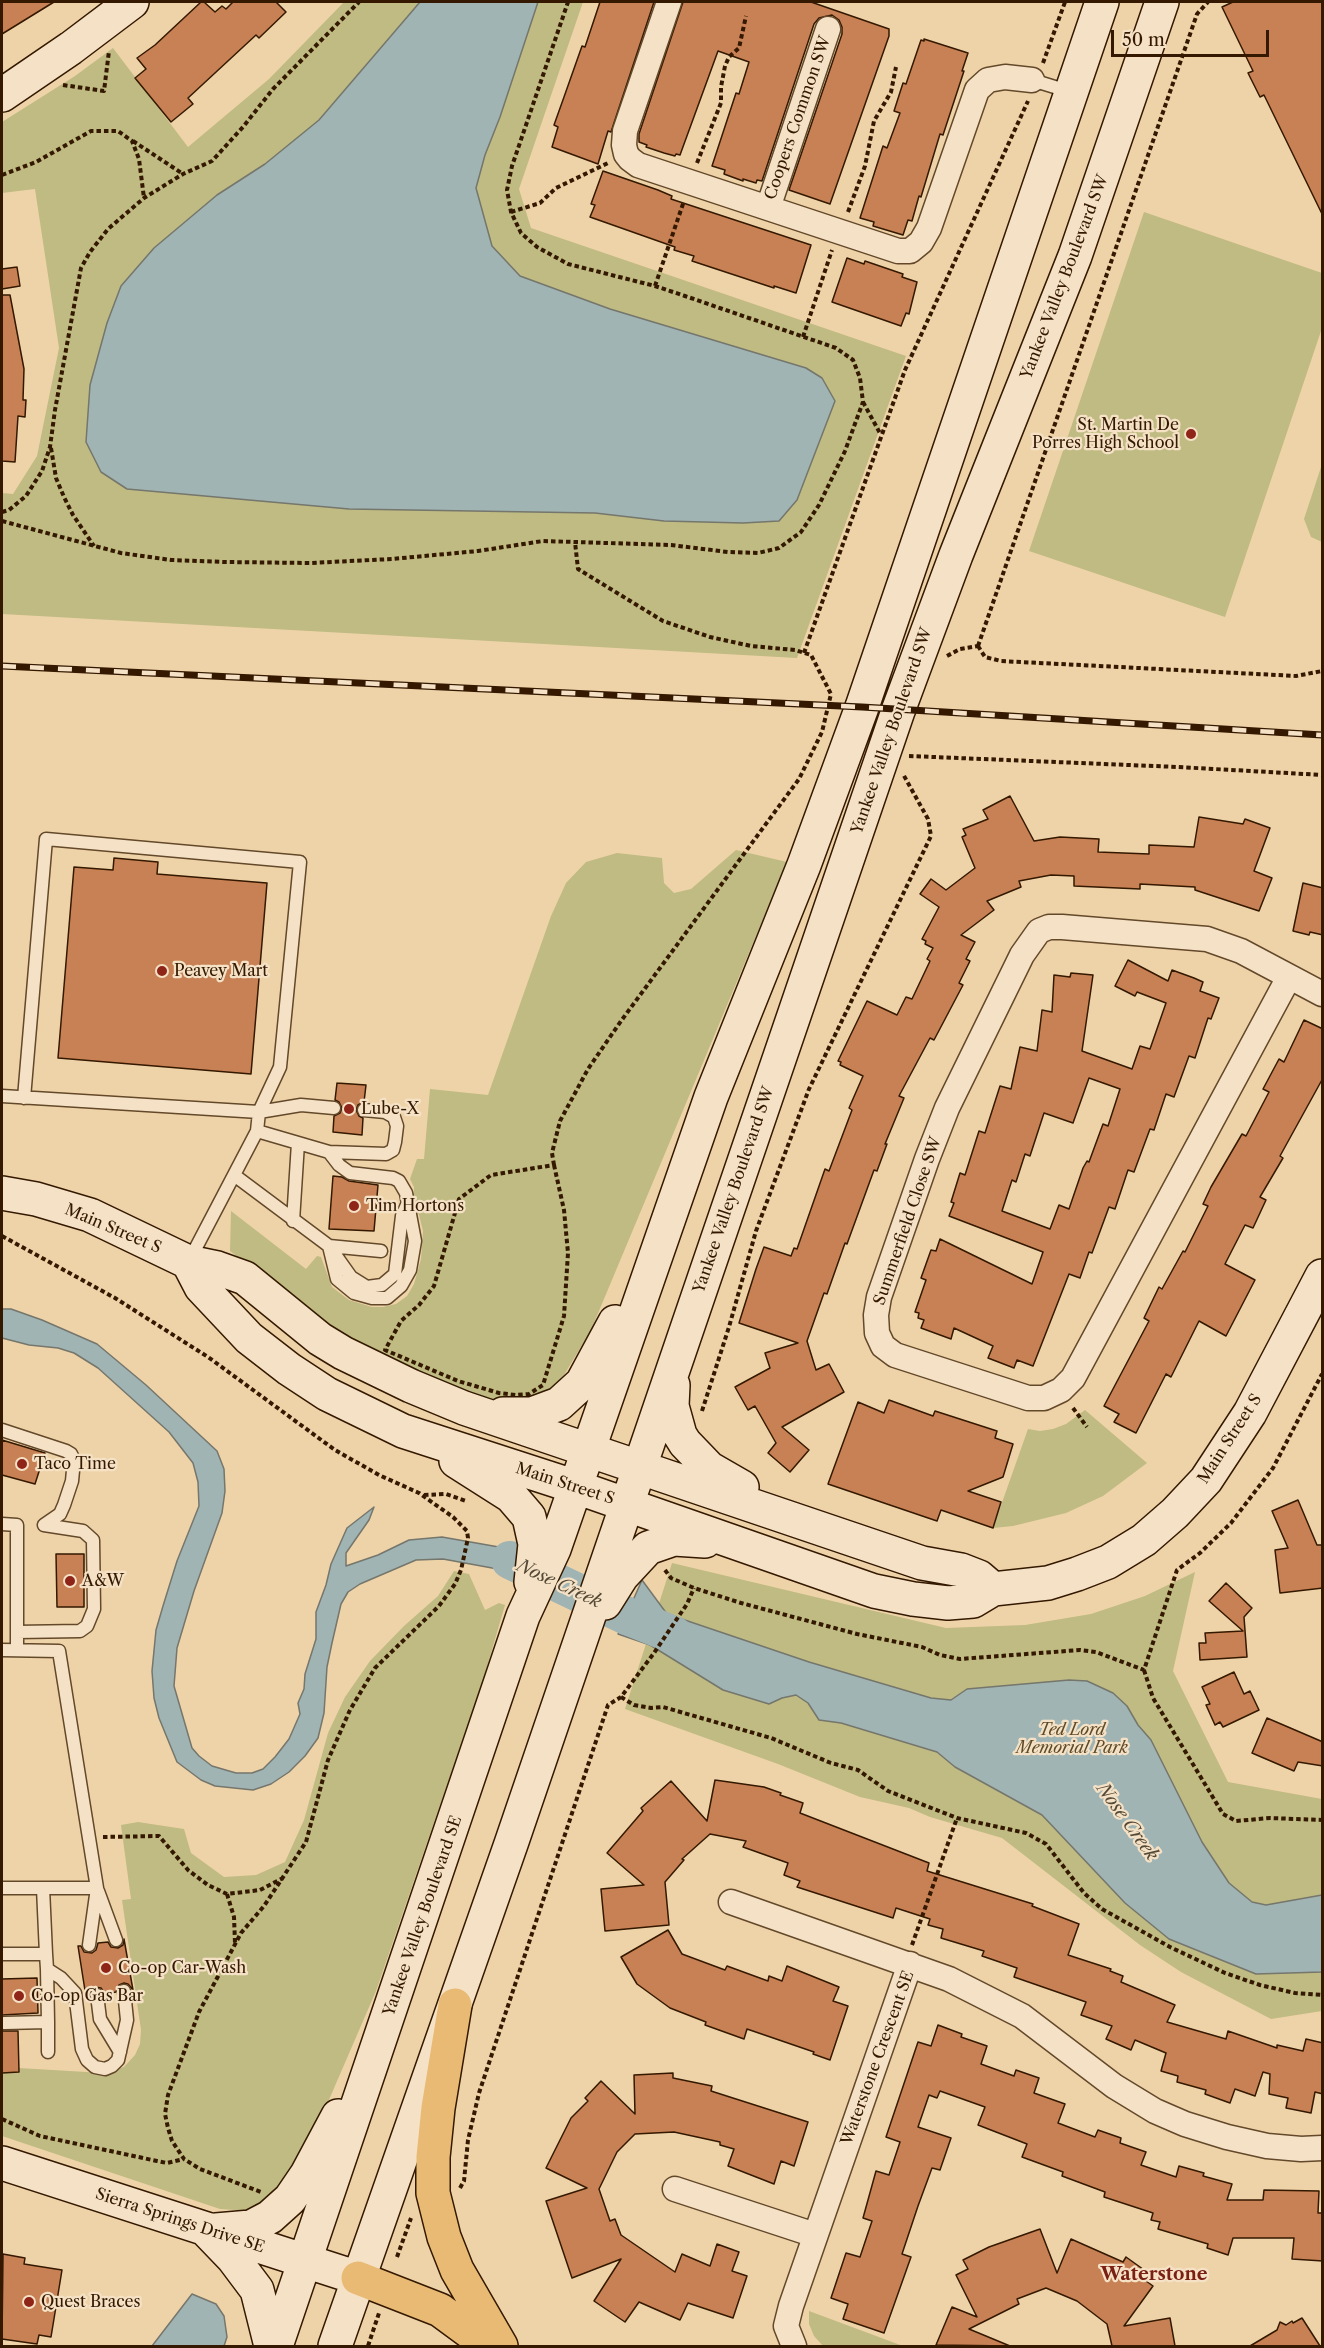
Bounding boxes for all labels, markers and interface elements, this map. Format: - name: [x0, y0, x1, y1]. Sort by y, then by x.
- scale bar: [1114, 18, 1272, 56]
- text: 50 m: [1122, 29, 1165, 51]
- street label: Coopers Common SW: [761, 34, 835, 202]
- street label: Yankee Valley Boulevard SW: [1017, 172, 1113, 382]
- place label: St. Martin De Porres High School: [1032, 415, 1179, 453]
- marker: St. Martin De Porres High School: [1184, 427, 1198, 441]
- street label: Yankee Valley Boulevard SW: [848, 625, 936, 837]
- place label: Peavey Mart: [174, 961, 268, 981]
- marker: Peavey Mart: [155, 964, 169, 978]
- street label: Yankee Valley Boulevard SW: [690, 1084, 778, 1296]
- place label: Lube-X: [361, 1099, 419, 1119]
- marker: Lube-X: [342, 1102, 356, 1116]
- street label: Summerfield Close SW: [870, 1134, 946, 1308]
- place label: Tim Hortons: [366, 1196, 464, 1216]
- marker: Tim Hortons: [347, 1199, 361, 1213]
- street label: Main Street S: [62, 1200, 164, 1258]
- street label: Main Street S: [1194, 1391, 1266, 1487]
- place label: Taco Time: [34, 1454, 116, 1474]
- marker: Taco Time: [15, 1457, 29, 1471]
- street label: Main Street S: [513, 1459, 617, 1509]
- water label: Nose Creek: [513, 1555, 605, 1613]
- place label: A&W: [82, 1571, 124, 1591]
- marker: A&W: [63, 1574, 77, 1588]
- park label: Ted Lord Memorial Park: [1016, 1720, 1128, 1758]
- water label: Nose Creek: [1092, 1779, 1162, 1865]
- street label: Yankee Valley Boulevard SE: [380, 1813, 466, 2019]
- place label: Co-op Car-Wash: [118, 1958, 246, 1978]
- marker: Co-op Car-Wash: [99, 1961, 113, 1975]
- street label: Waterstone Crescent SE: [837, 1968, 919, 2148]
- place label: Co-op Gas Bar: [31, 1986, 143, 2006]
- marker: Co-op Gas Bar: [12, 1989, 26, 2003]
- street label: Sierra Springs Drive SE: [93, 2185, 267, 2257]
- district label: Waterstone: [1100, 2264, 1208, 2286]
- place label: Quest Braces: [41, 2292, 140, 2312]
- marker: Quest Braces: [22, 2295, 36, 2309]

